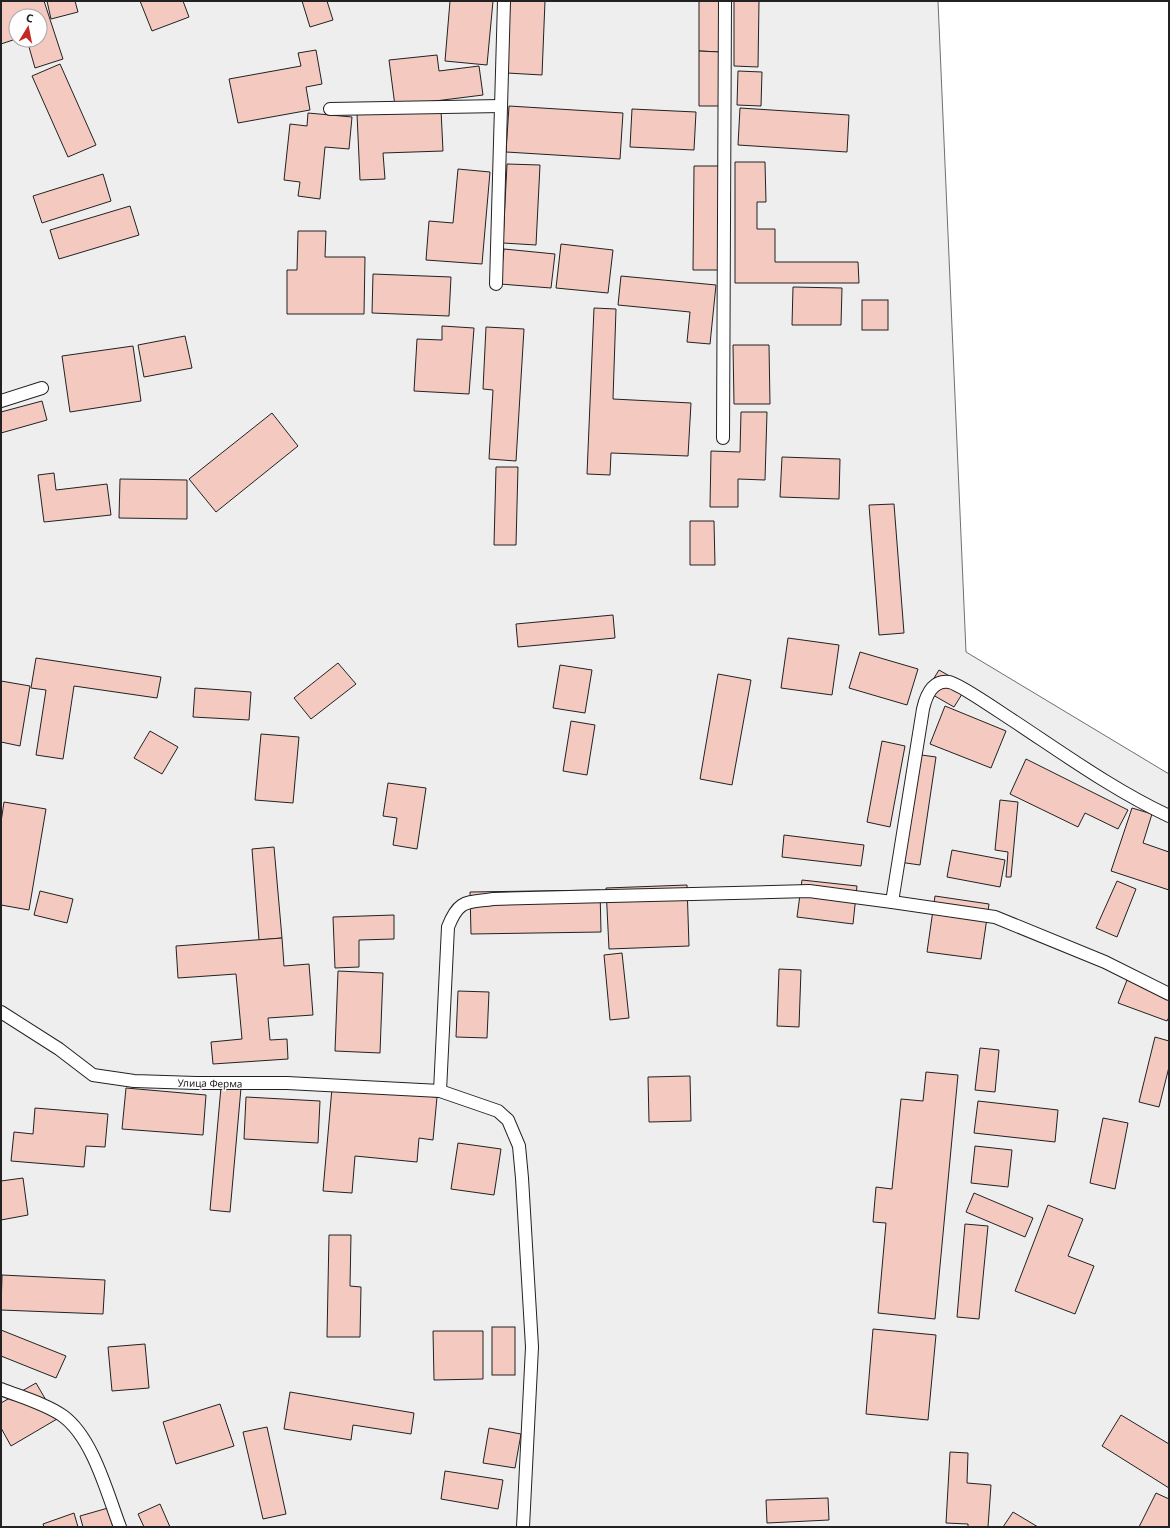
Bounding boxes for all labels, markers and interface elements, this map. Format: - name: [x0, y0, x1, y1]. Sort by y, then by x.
- north arrow: [8, 8, 48, 48]
- text: С: [25, 10, 35, 26]
- street label: Улица Ферма: [177, 1075, 243, 1091]

